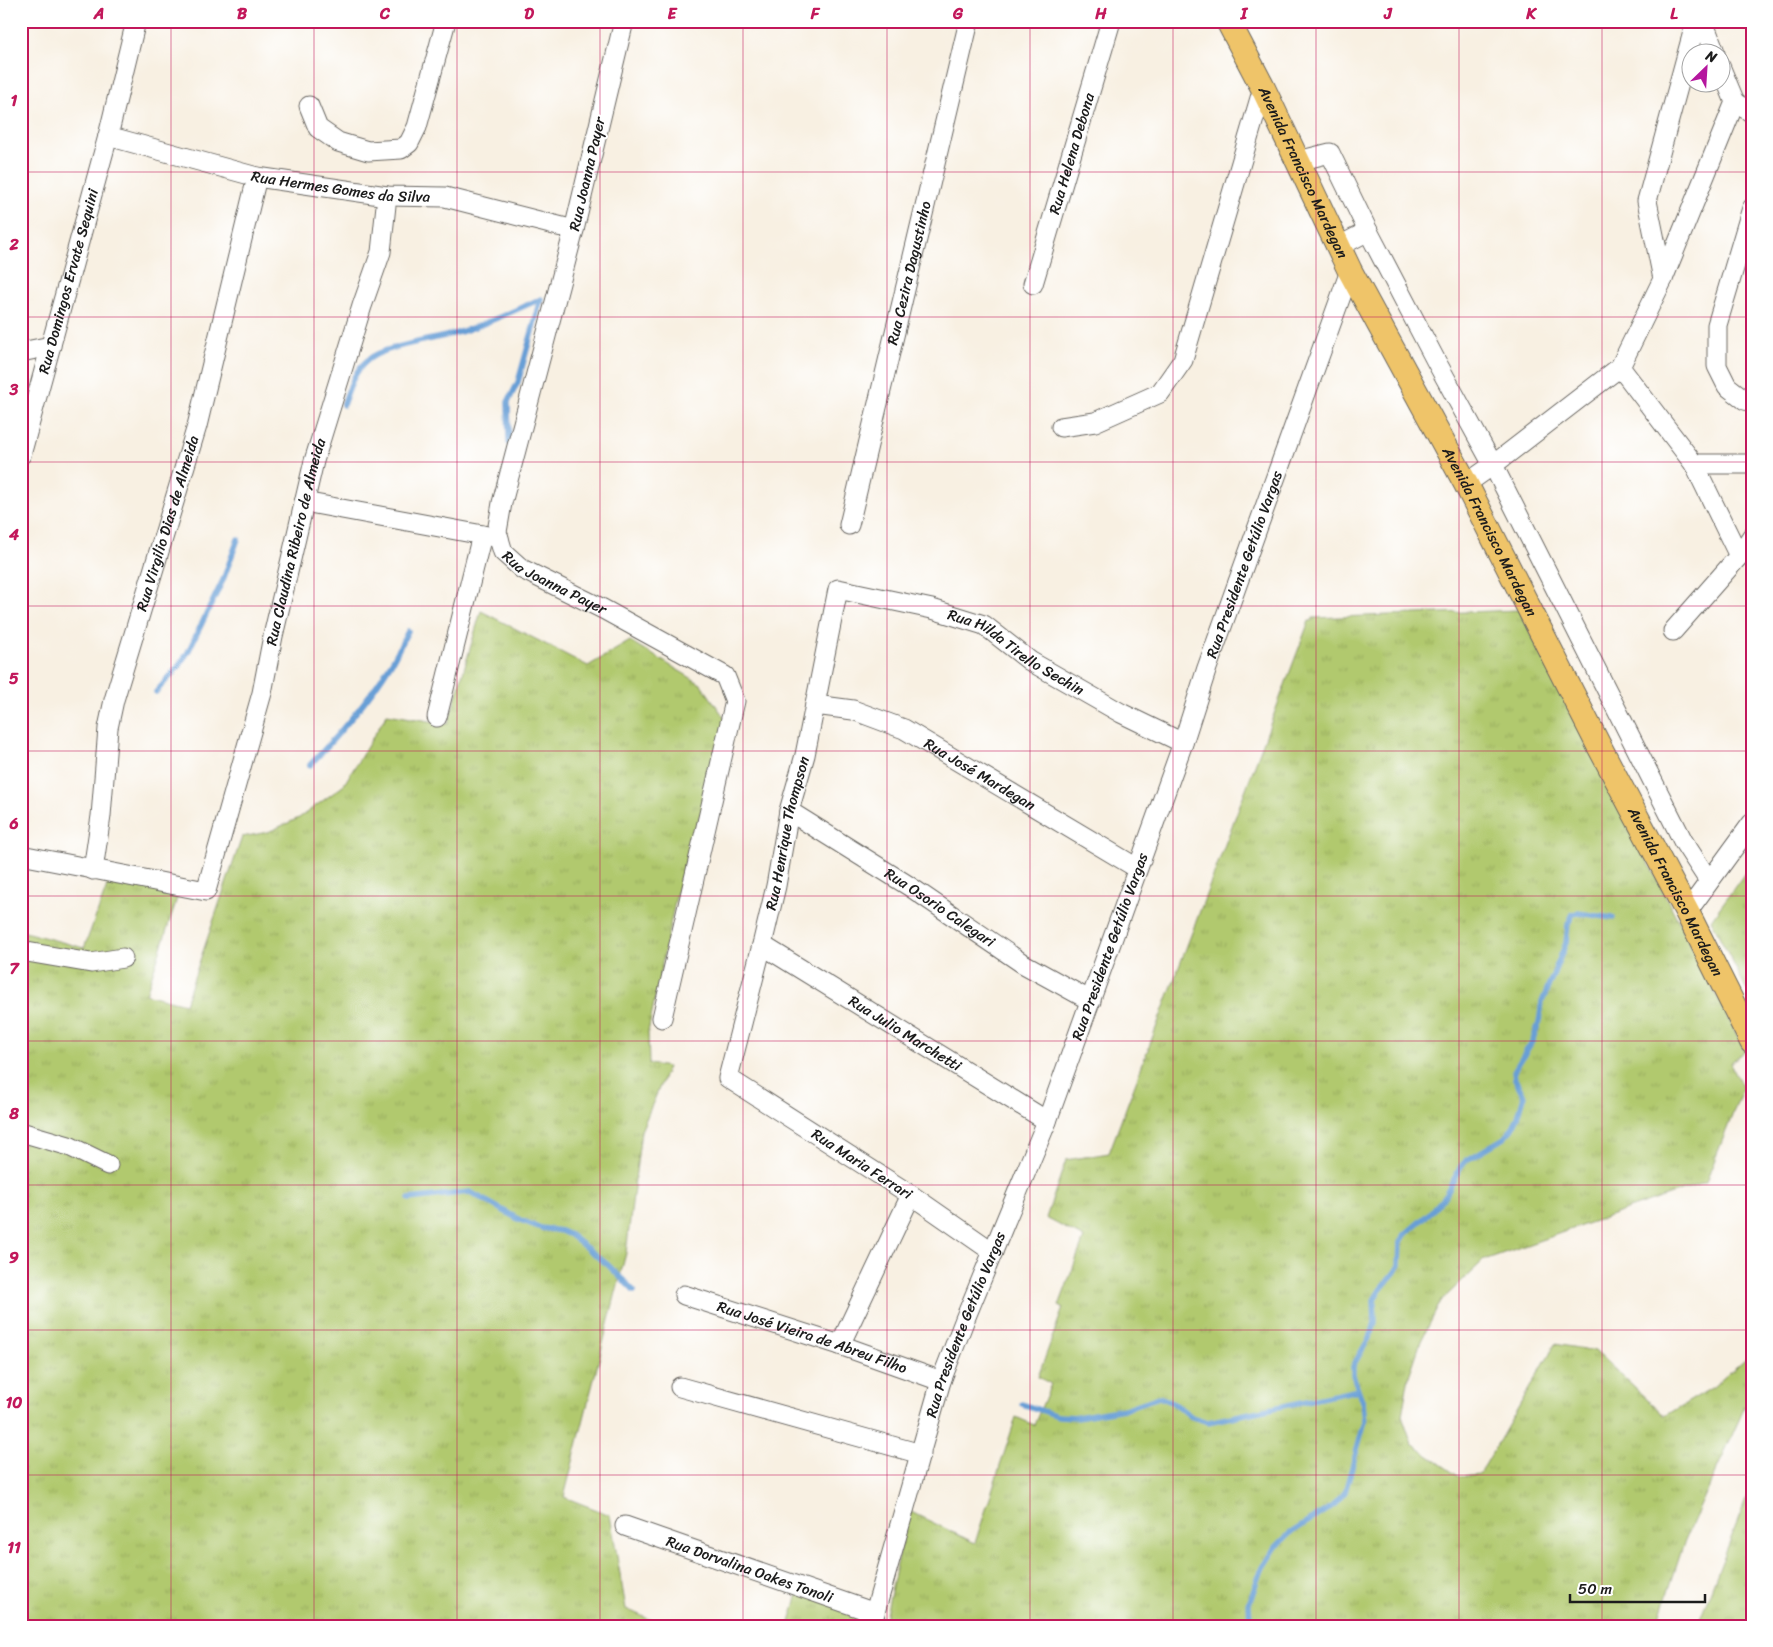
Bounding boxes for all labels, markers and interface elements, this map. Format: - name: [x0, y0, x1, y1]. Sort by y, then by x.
- text: A: [93, 0, 104, 28]
- text: B: [237, 0, 248, 28]
- text: C: [379, 0, 391, 28]
- text: D: [524, 0, 534, 28]
- text: E: [668, 0, 678, 28]
- text: F: [810, 0, 821, 28]
- text: G: [952, 0, 964, 28]
- text: H: [1094, 0, 1107, 28]
- text: I: [1240, 0, 1249, 28]
- text: J: [1383, 0, 1393, 28]
- text: K: [1525, 0, 1537, 28]
- text: L: [1670, 0, 1678, 28]
- north arrow: [1680, 42, 1730, 92]
- text: N: [1701, 43, 1721, 70]
- street label: Avenida Francisco Mardegan: [1251, 81, 1355, 263]
- text: 1: [11, 86, 18, 115]
- street label: Rua Helena Debona: [1041, 89, 1102, 217]
- street label: Rua Joanna Payer: [561, 114, 613, 234]
- street label: Rua Hermes Gomes da Silva: [248, 163, 431, 210]
- street label: Rua Domingos Ervate Sequini: [31, 185, 106, 377]
- street label: Rua Cezira Dagustinho: [879, 198, 939, 348]
- text: 2: [8, 230, 19, 259]
- text: 3: [9, 375, 19, 404]
- street label: Rua Virgilio Dias de Almeida: [129, 432, 207, 615]
- street label: Rua Claudina Ribeiro de Almeida: [258, 435, 333, 648]
- street label: Avenida Francisco Mardegan: [1435, 441, 1544, 621]
- street label: Rua Presidente Getúlio Vargas: [1199, 467, 1290, 662]
- text: 4: [8, 520, 19, 549]
- street label: Rua Joanna Payer: [496, 544, 612, 622]
- street label: Rua Hilda Tirello Sechin: [944, 602, 1089, 702]
- text: 5: [9, 664, 19, 693]
- street label: Rua José Mardegan: [919, 731, 1041, 818]
- street label: Rua Henrique Thompson: [758, 753, 817, 913]
- street label: Avenida Francisco Mardegan: [1620, 801, 1730, 981]
- text: 6: [8, 809, 19, 838]
- street label: Rua Presidente Getúlio Vargas: [1064, 849, 1156, 1044]
- street label: Rua Osorio Calegari: [879, 861, 1001, 955]
- text: 7: [9, 954, 20, 983]
- street label: Rua Julio Marchetti: [843, 988, 967, 1079]
- text: 8: [8, 1099, 19, 1128]
- street label: Rua Maria Ferrari: [806, 1121, 919, 1207]
- street label: Rua Presidente Getúlio Vargas: [918, 1227, 1013, 1421]
- text: 9: [9, 1243, 19, 1272]
- street label: Rua José Vieira de Abreu Filho: [714, 1293, 911, 1381]
- text: 10: [6, 1388, 22, 1417]
- street label: Rua Dorvalina Oakes Tonoli: [663, 1528, 838, 1611]
- text: 11: [7, 1533, 21, 1562]
- scale bar: [1570, 1572, 1706, 1604]
- text: 50 m: [1578, 1576, 1613, 1602]

